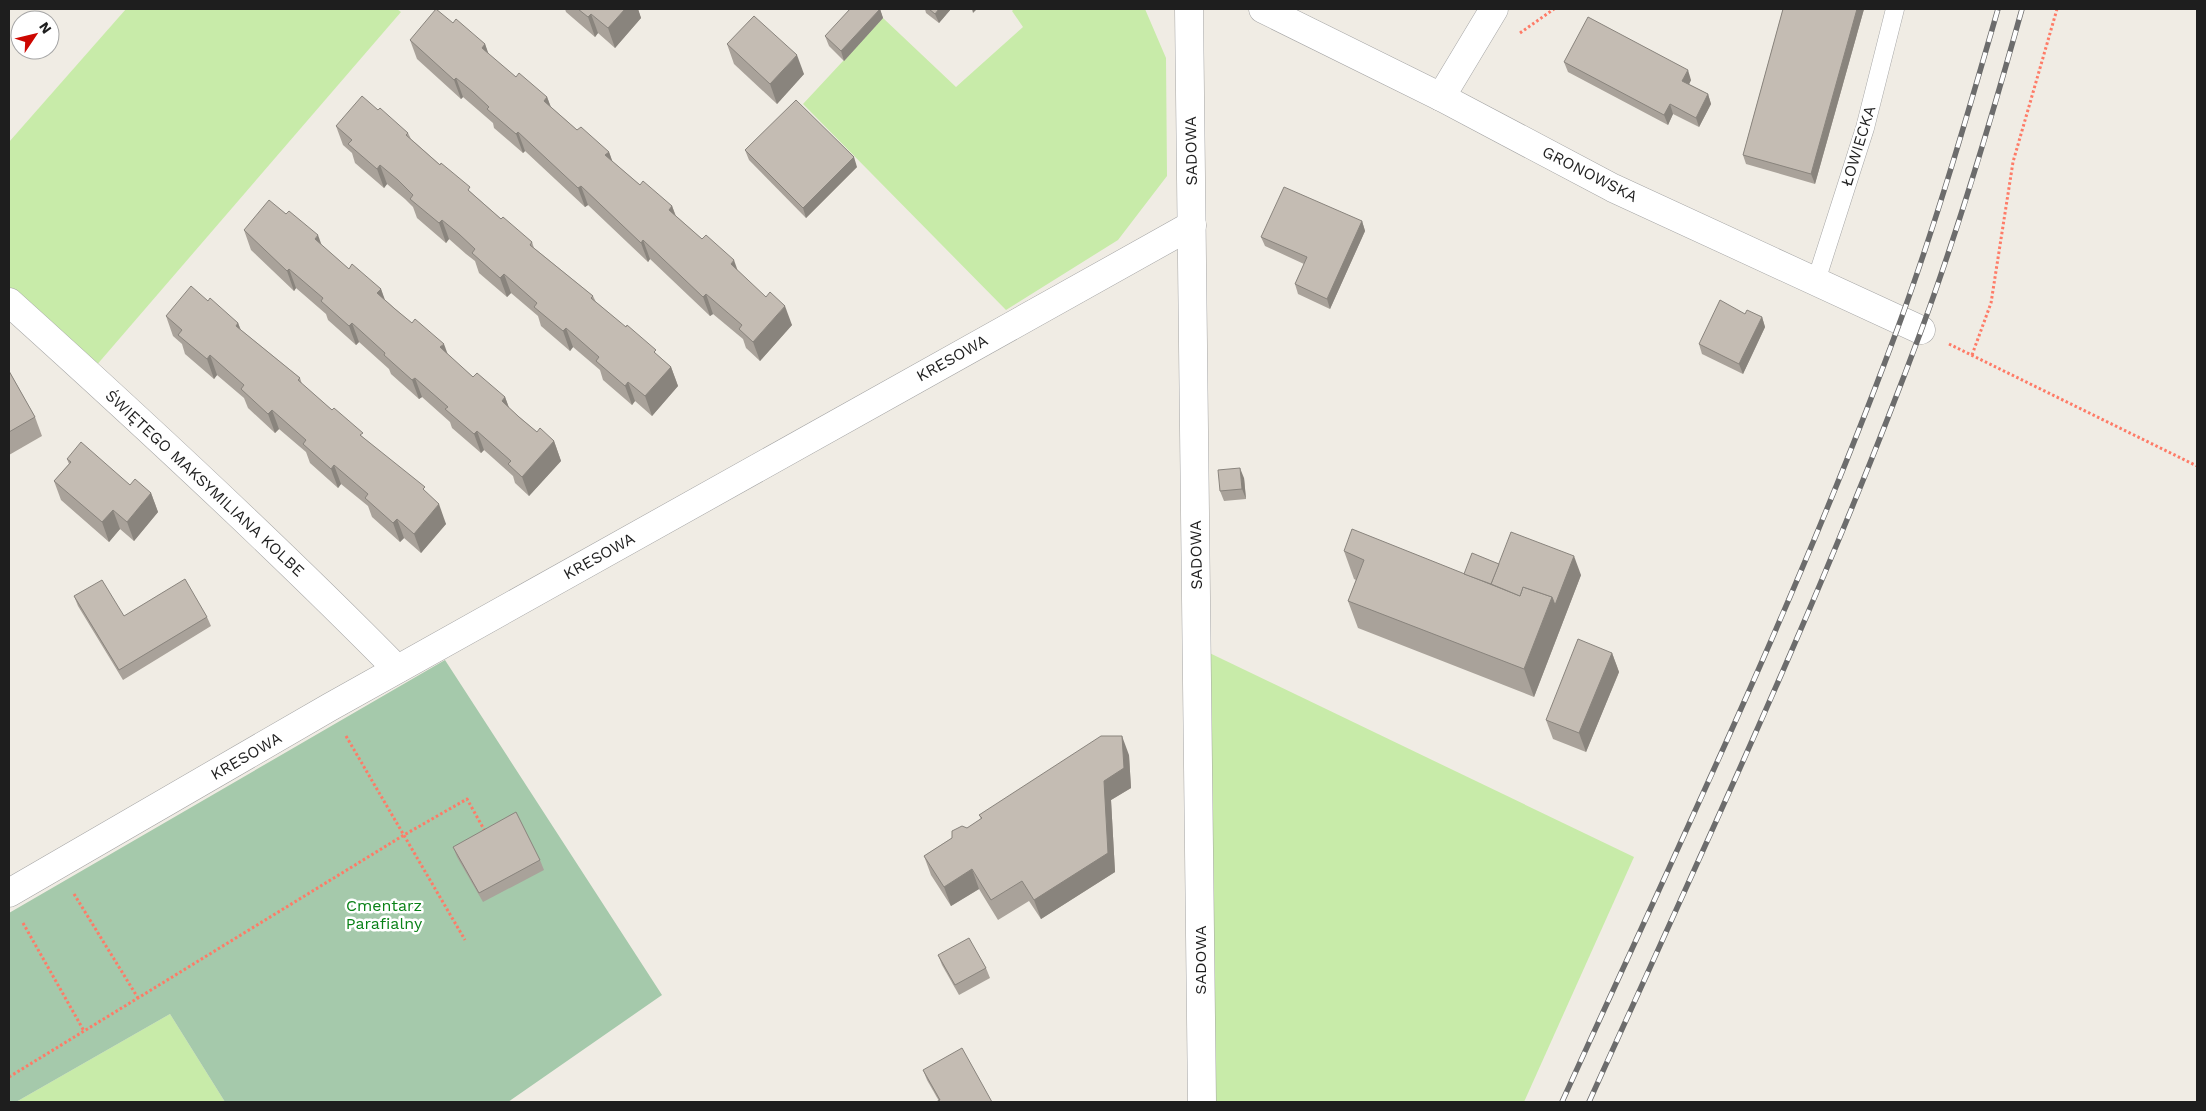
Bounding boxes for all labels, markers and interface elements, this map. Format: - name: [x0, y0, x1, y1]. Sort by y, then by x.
- north arrow: [10, 10, 60, 60]
- text: N: [36, 19, 55, 36]
- street label: ŁOWIECKA: [1837, 103, 1879, 189]
- street label: SADOWA: [1181, 116, 1201, 186]
- street label: GRONOWSKA: [1539, 142, 1641, 206]
- street label: KRESOWA: [913, 330, 991, 385]
- street label: ŚWIĘTEGO MAKSYMILIANA KOLBE: [102, 386, 308, 580]
- street label: SADOWA: [1186, 520, 1206, 590]
- street label: KRESOWA: [560, 528, 638, 583]
- street label: KRESOWA: [207, 728, 285, 784]
- park label: Cmentarz Parafialny: [346, 896, 423, 933]
- street label: SADOWA: [1191, 925, 1210, 995]

